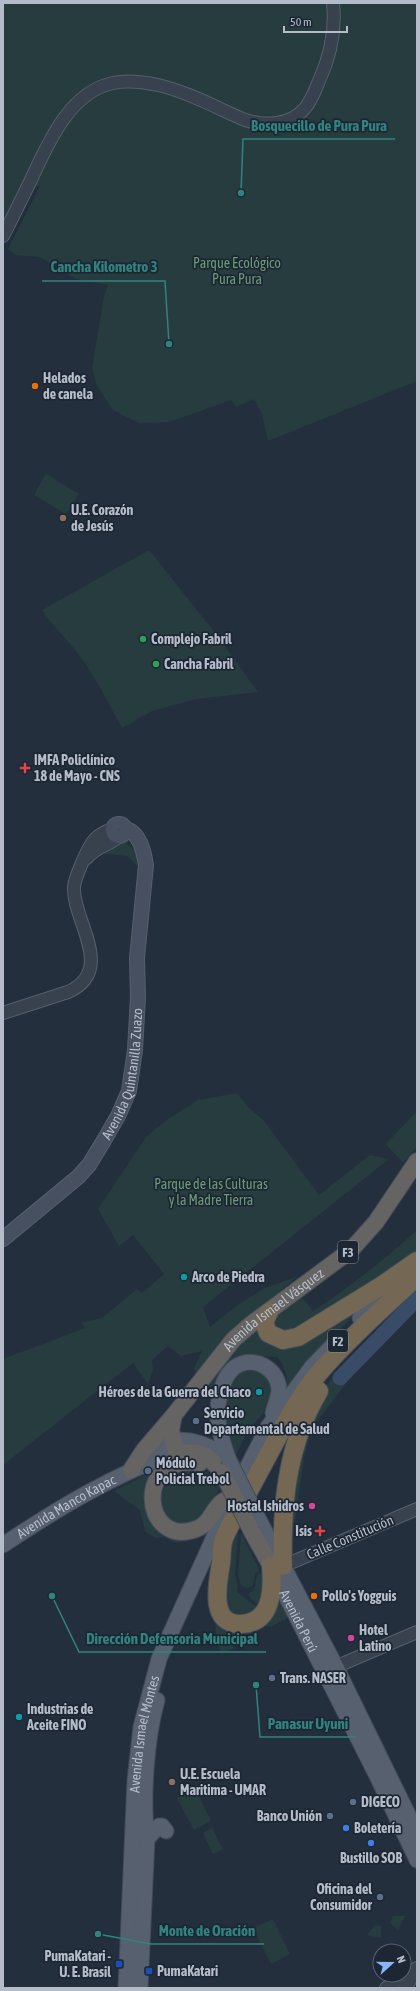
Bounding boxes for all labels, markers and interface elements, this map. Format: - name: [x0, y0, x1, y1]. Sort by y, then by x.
- scale bar: [284, 8, 347, 34]
- text: 50 m: [290, 15, 312, 29]
- callout: Bosquecillo de Pura Pura: [243, 112, 395, 139]
- text: Bosquecillo de Pura Pura: [251, 117, 387, 134]
- callout: Cancha Kilometro 3: [42, 254, 165, 281]
- park label: Parque Ecológico Pura Pura: [193, 255, 281, 287]
- text: Cancha Kilometro 3: [50, 258, 158, 275]
- place label: Helados de canela: [43, 370, 93, 402]
- marker: Helados de canela: [30, 381, 40, 391]
- place label: U.E. Corazón de Jesús: [71, 502, 134, 534]
- marker: U.E. Corazón de Jesús: [58, 513, 68, 523]
- place label: Complejo Fabril: [151, 631, 232, 647]
- marker: Complejo Fabril: [138, 634, 148, 644]
- place label: Cancha Fabril: [164, 656, 234, 672]
- marker: Cancha Fabril: [151, 659, 161, 669]
- place label: IMFA Policlínico 18 de Mayo - CNS: [34, 752, 120, 784]
- marker: IMFA Policlínico 18 de Mayo - CNS: [19, 762, 31, 774]
- street label: Avenida Quintanilla Zuazo: [98, 1008, 145, 1142]
- park label: Parque de las Culturas y la Madre Tierra: [154, 1176, 268, 1208]
- road number: F3: [338, 1241, 358, 1263]
- street label: Avenida Ismael Vásquez: [220, 1265, 327, 1354]
- place label: Arco de Piedra: [191, 1269, 265, 1285]
- marker: Arco de Piedra: [179, 1272, 189, 1282]
- road number: F2: [328, 1330, 348, 1352]
- place label: Héroes de la Guerra del Chaco: [99, 1384, 251, 1400]
- marker: Héroes de la Guerra del Chaco: [254, 1387, 264, 1397]
- place label: Servicio Departamental de Salud: [204, 1405, 330, 1437]
- marker: Servicio Departamental de Salud: [191, 1416, 201, 1426]
- place label: Módulo Policial Trebol: [156, 1455, 230, 1487]
- marker: Módulo Policial Trebol: [143, 1466, 153, 1476]
- street label: Avenida Manco Kapac: [14, 1471, 119, 1542]
- place label: Hostal Ishidros: [227, 1498, 304, 1514]
- marker: Hostal Ishidros: [307, 1501, 317, 1511]
- street label: Calle Constitución: [304, 1512, 396, 1562]
- place label: Isis: [295, 1523, 312, 1539]
- marker: Isis: [315, 1526, 325, 1536]
- street label: Avenida Perú: [276, 1587, 321, 1655]
- place label: Pollo's Yogguis: [322, 1588, 396, 1604]
- marker: Pollo's Yogguis: [309, 1591, 319, 1601]
- place label: Hotel Latino: [359, 1622, 392, 1654]
- callout: Dirección Defensoria Municipal: [79, 1625, 266, 1652]
- text: Dirección Defensoria Municipal: [86, 1630, 259, 1647]
- marker: Hotel Latino: [346, 1633, 356, 1643]
- place label: Trans. NASER: [280, 1670, 346, 1686]
- marker: Trans. NASER: [267, 1673, 277, 1683]
- street label: Avenida Ismael Montes: [126, 1674, 162, 1793]
- place label: Industrias de Aceite FINO: [26, 1701, 93, 1733]
- callout: Panasur Uyuni: [260, 1710, 356, 1737]
- marker: Industrias de Aceite FINO: [14, 1712, 24, 1722]
- text: Panasur Uyuni: [268, 1715, 348, 1732]
- place label: U.E. Escuela Maritima - UMAR: [180, 1766, 266, 1798]
- marker: U.E. Escuela Maritima - UMAR: [167, 1777, 177, 1787]
- place label: DIGECO: [361, 1794, 400, 1810]
- marker: DIGECO: [348, 1797, 358, 1807]
- place label: Banco Unión: [257, 1808, 322, 1824]
- marker: Banco Unión: [325, 1811, 335, 1821]
- place label: Boletería: [354, 1820, 402, 1836]
- marker: Boletería: [341, 1823, 351, 1833]
- marker: Bustillo SOB: [366, 1838, 376, 1848]
- place label: Bustillo SOB: [340, 1850, 402, 1866]
- place label: Oficina del Consumidor: [310, 1881, 373, 1913]
- marker: Oficina del Consumidor: [375, 1892, 385, 1902]
- callout: Monte de Oración: [151, 1917, 264, 1944]
- text: Monte de Oración: [159, 1922, 255, 1939]
- north arrow: [372, 1943, 412, 1983]
- place label: PumaKatari - U. E. Brasil: [44, 1948, 111, 1980]
- text: N: [395, 1954, 408, 1965]
- marker: PumaKatari - U. E. Brasil: [114, 1959, 124, 1969]
- place label: PumaKatari: [157, 1963, 218, 1979]
- marker: PumaKatari: [144, 1966, 154, 1976]

